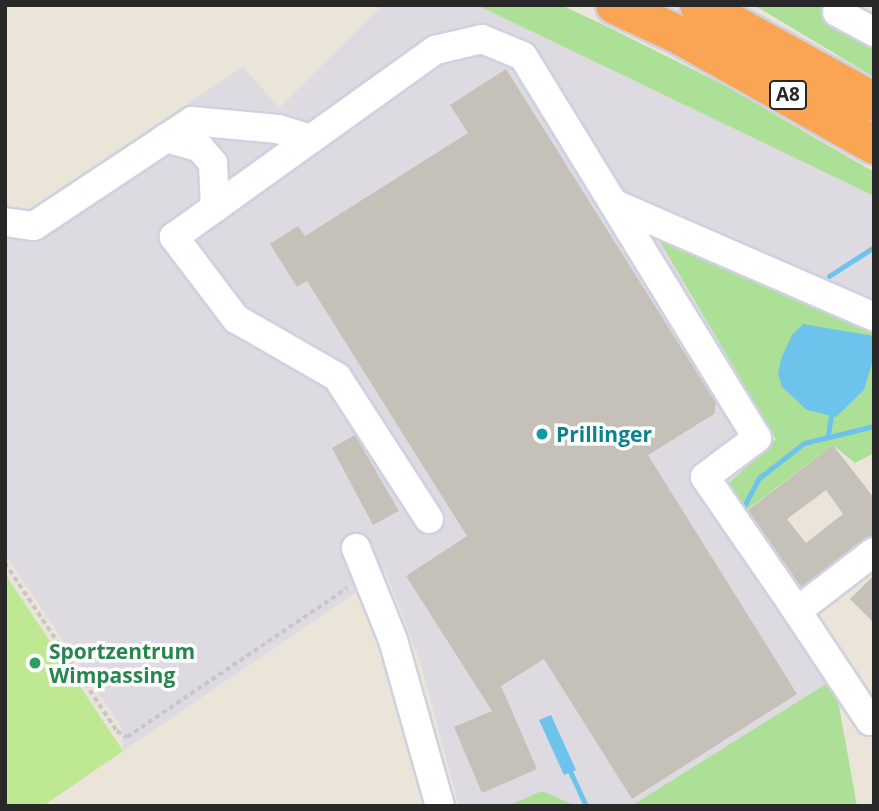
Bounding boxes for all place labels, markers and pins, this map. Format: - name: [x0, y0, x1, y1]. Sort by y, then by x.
- place label: Prillinger: [556, 421, 652, 447]
- marker: Prillinger: [534, 426, 550, 442]
- place label: Sportzentrum Wimpassing: [49, 638, 195, 688]
- marker: Sportzentrum Wimpassing: [27, 655, 43, 671]

